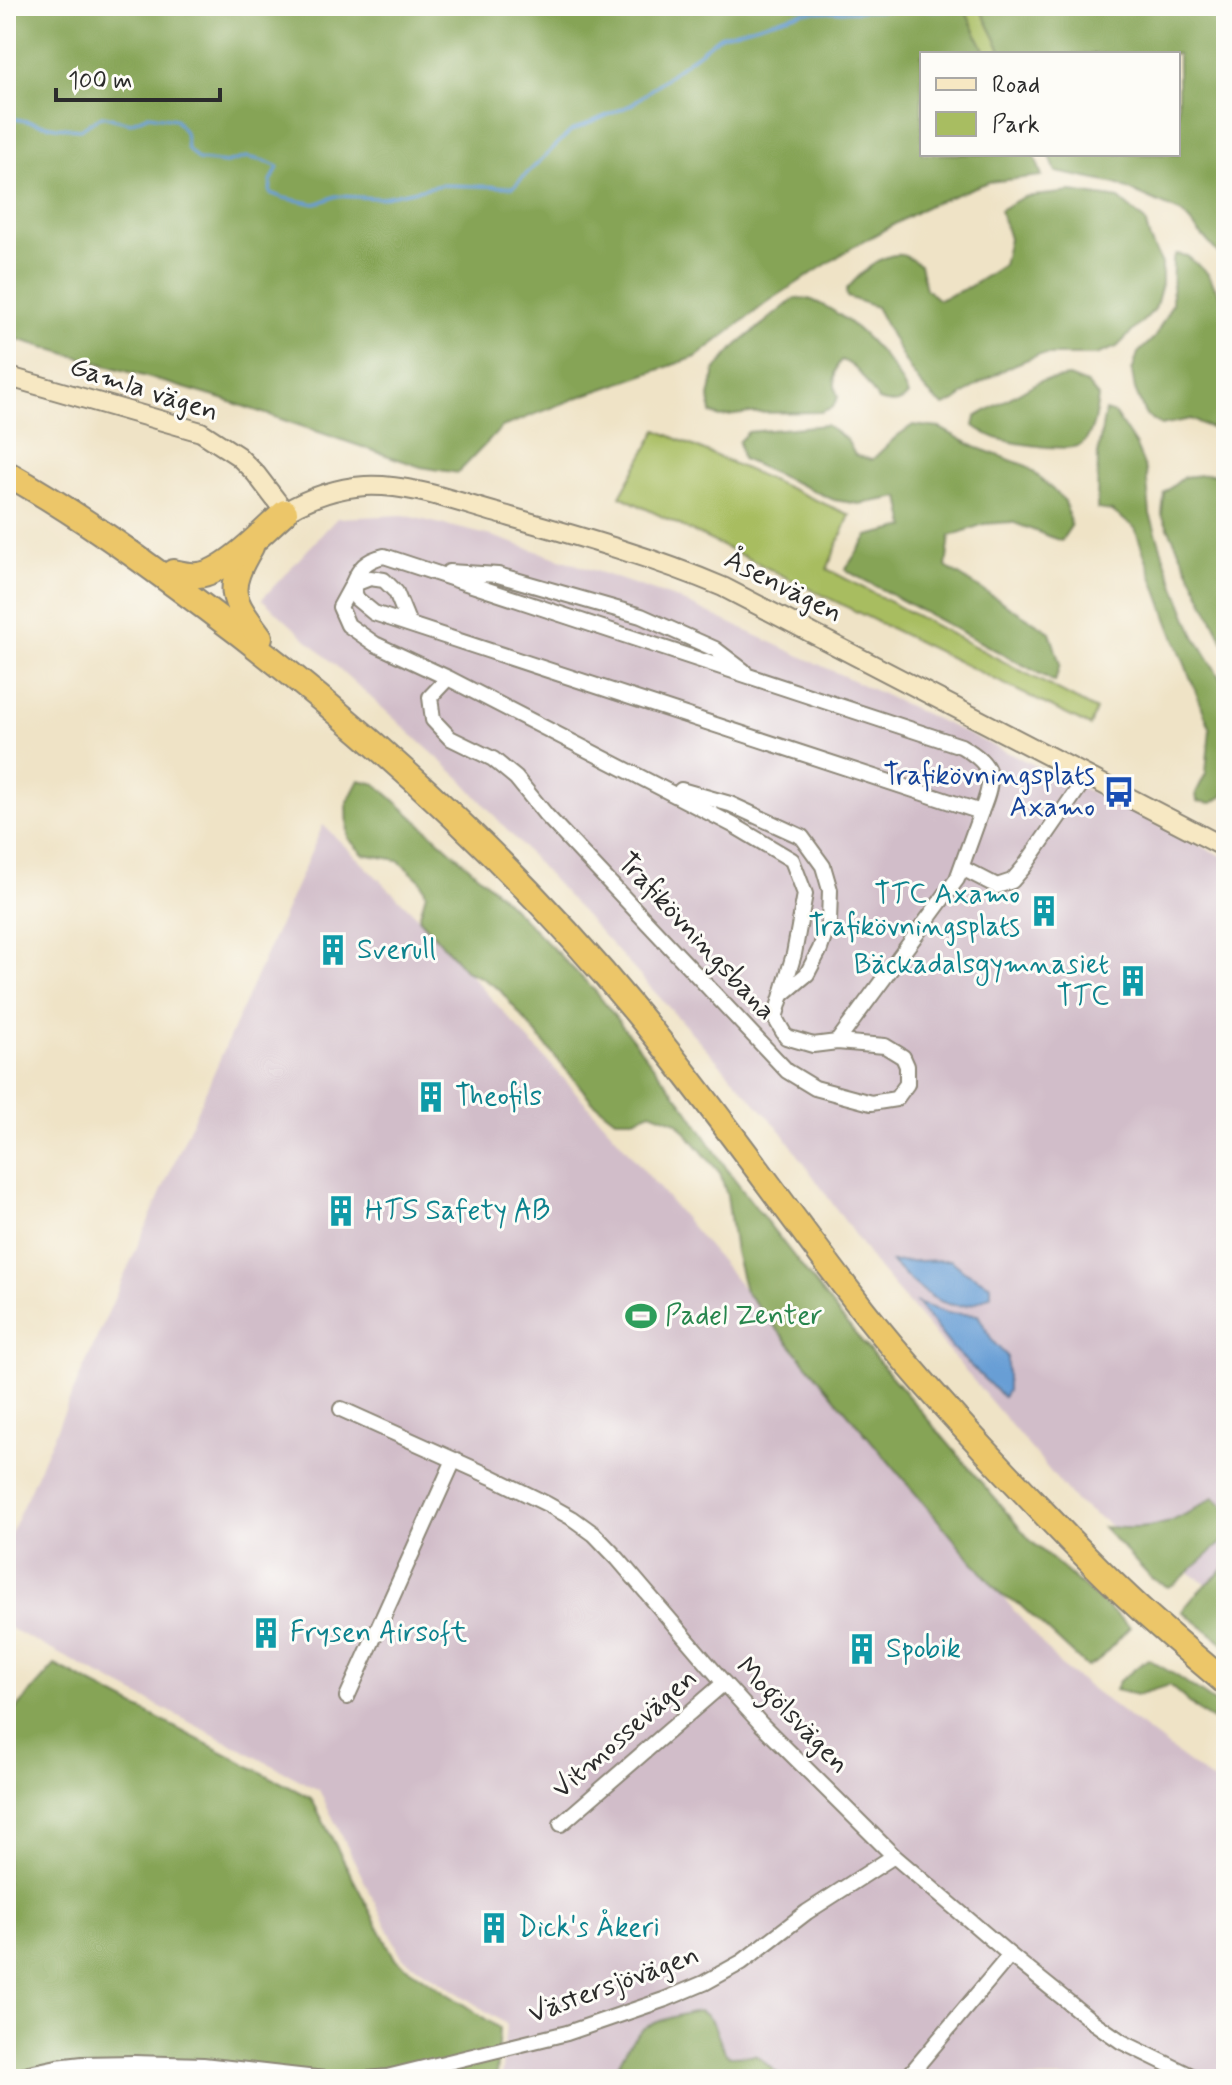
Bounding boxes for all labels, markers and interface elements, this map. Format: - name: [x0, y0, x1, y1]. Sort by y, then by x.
- scale bar: [56, 52, 220, 102]
- legend: [920, 52, 1180, 156]
- text: 100 m: [68, 66, 132, 97]
- text: Road: [992, 70, 1040, 101]
- text: Park: [992, 110, 1040, 141]
- street label: Gamla vägen: [65, 349, 223, 431]
- street label: Åsenvägen: [718, 541, 849, 633]
- place label: Trafikövningsplats Axamo: [883, 758, 1095, 827]
- bus stop icon: Trafikövningsplats Axamo: [1102, 775, 1136, 809]
- street label: Trafikövningsbana: [608, 845, 784, 1029]
- place label: TTC Axamo Trafikövningsplats: [808, 877, 1020, 946]
- building icon: TTC Axamo Trafikövningsplats: [1027, 894, 1061, 928]
- place label: Sverull: [357, 932, 436, 969]
- building icon: Sverull: [316, 933, 350, 967]
- place label: Bäckadalsgymnasiet TTC: [854, 947, 1109, 1016]
- building icon: Bäckadalsgymnasiet TTC: [1116, 964, 1150, 998]
- place label: Theofils: [455, 1079, 542, 1116]
- building icon: Theofils: [414, 1080, 448, 1114]
- place label: HTS Safety AB: [365, 1193, 550, 1230]
- building icon: HTS Safety AB: [324, 1194, 358, 1228]
- place label: Padel Zenter: [665, 1298, 823, 1335]
- sports icon: Padel Zenter: [624, 1299, 658, 1333]
- place label: Frysen Airsoft: [290, 1615, 468, 1652]
- building icon: Frysen Airsoft: [249, 1616, 283, 1650]
- place label: Spobik: [886, 1631, 961, 1668]
- building icon: Spobik: [845, 1632, 879, 1666]
- street label: Mogölsvägen: [725, 1650, 857, 1784]
- street label: Vitmossevägen: [544, 1660, 706, 1808]
- place label: Dick's Åkeri: [518, 1909, 660, 1947]
- building icon: Dick's Åkeri: [477, 1911, 511, 1945]
- street label: Västersjövägen: [524, 1937, 704, 2033]

